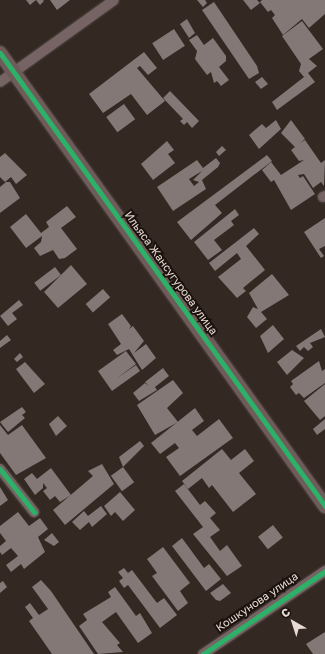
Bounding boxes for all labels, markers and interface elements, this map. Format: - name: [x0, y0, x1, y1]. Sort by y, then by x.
- street label: Ильяса Жансугурова улица: [122, 209, 220, 337]
- street label: Кошкунова улица: [213, 570, 301, 634]
- north arrow: [273, 602, 313, 642]
- text: С: [278, 605, 292, 620]

